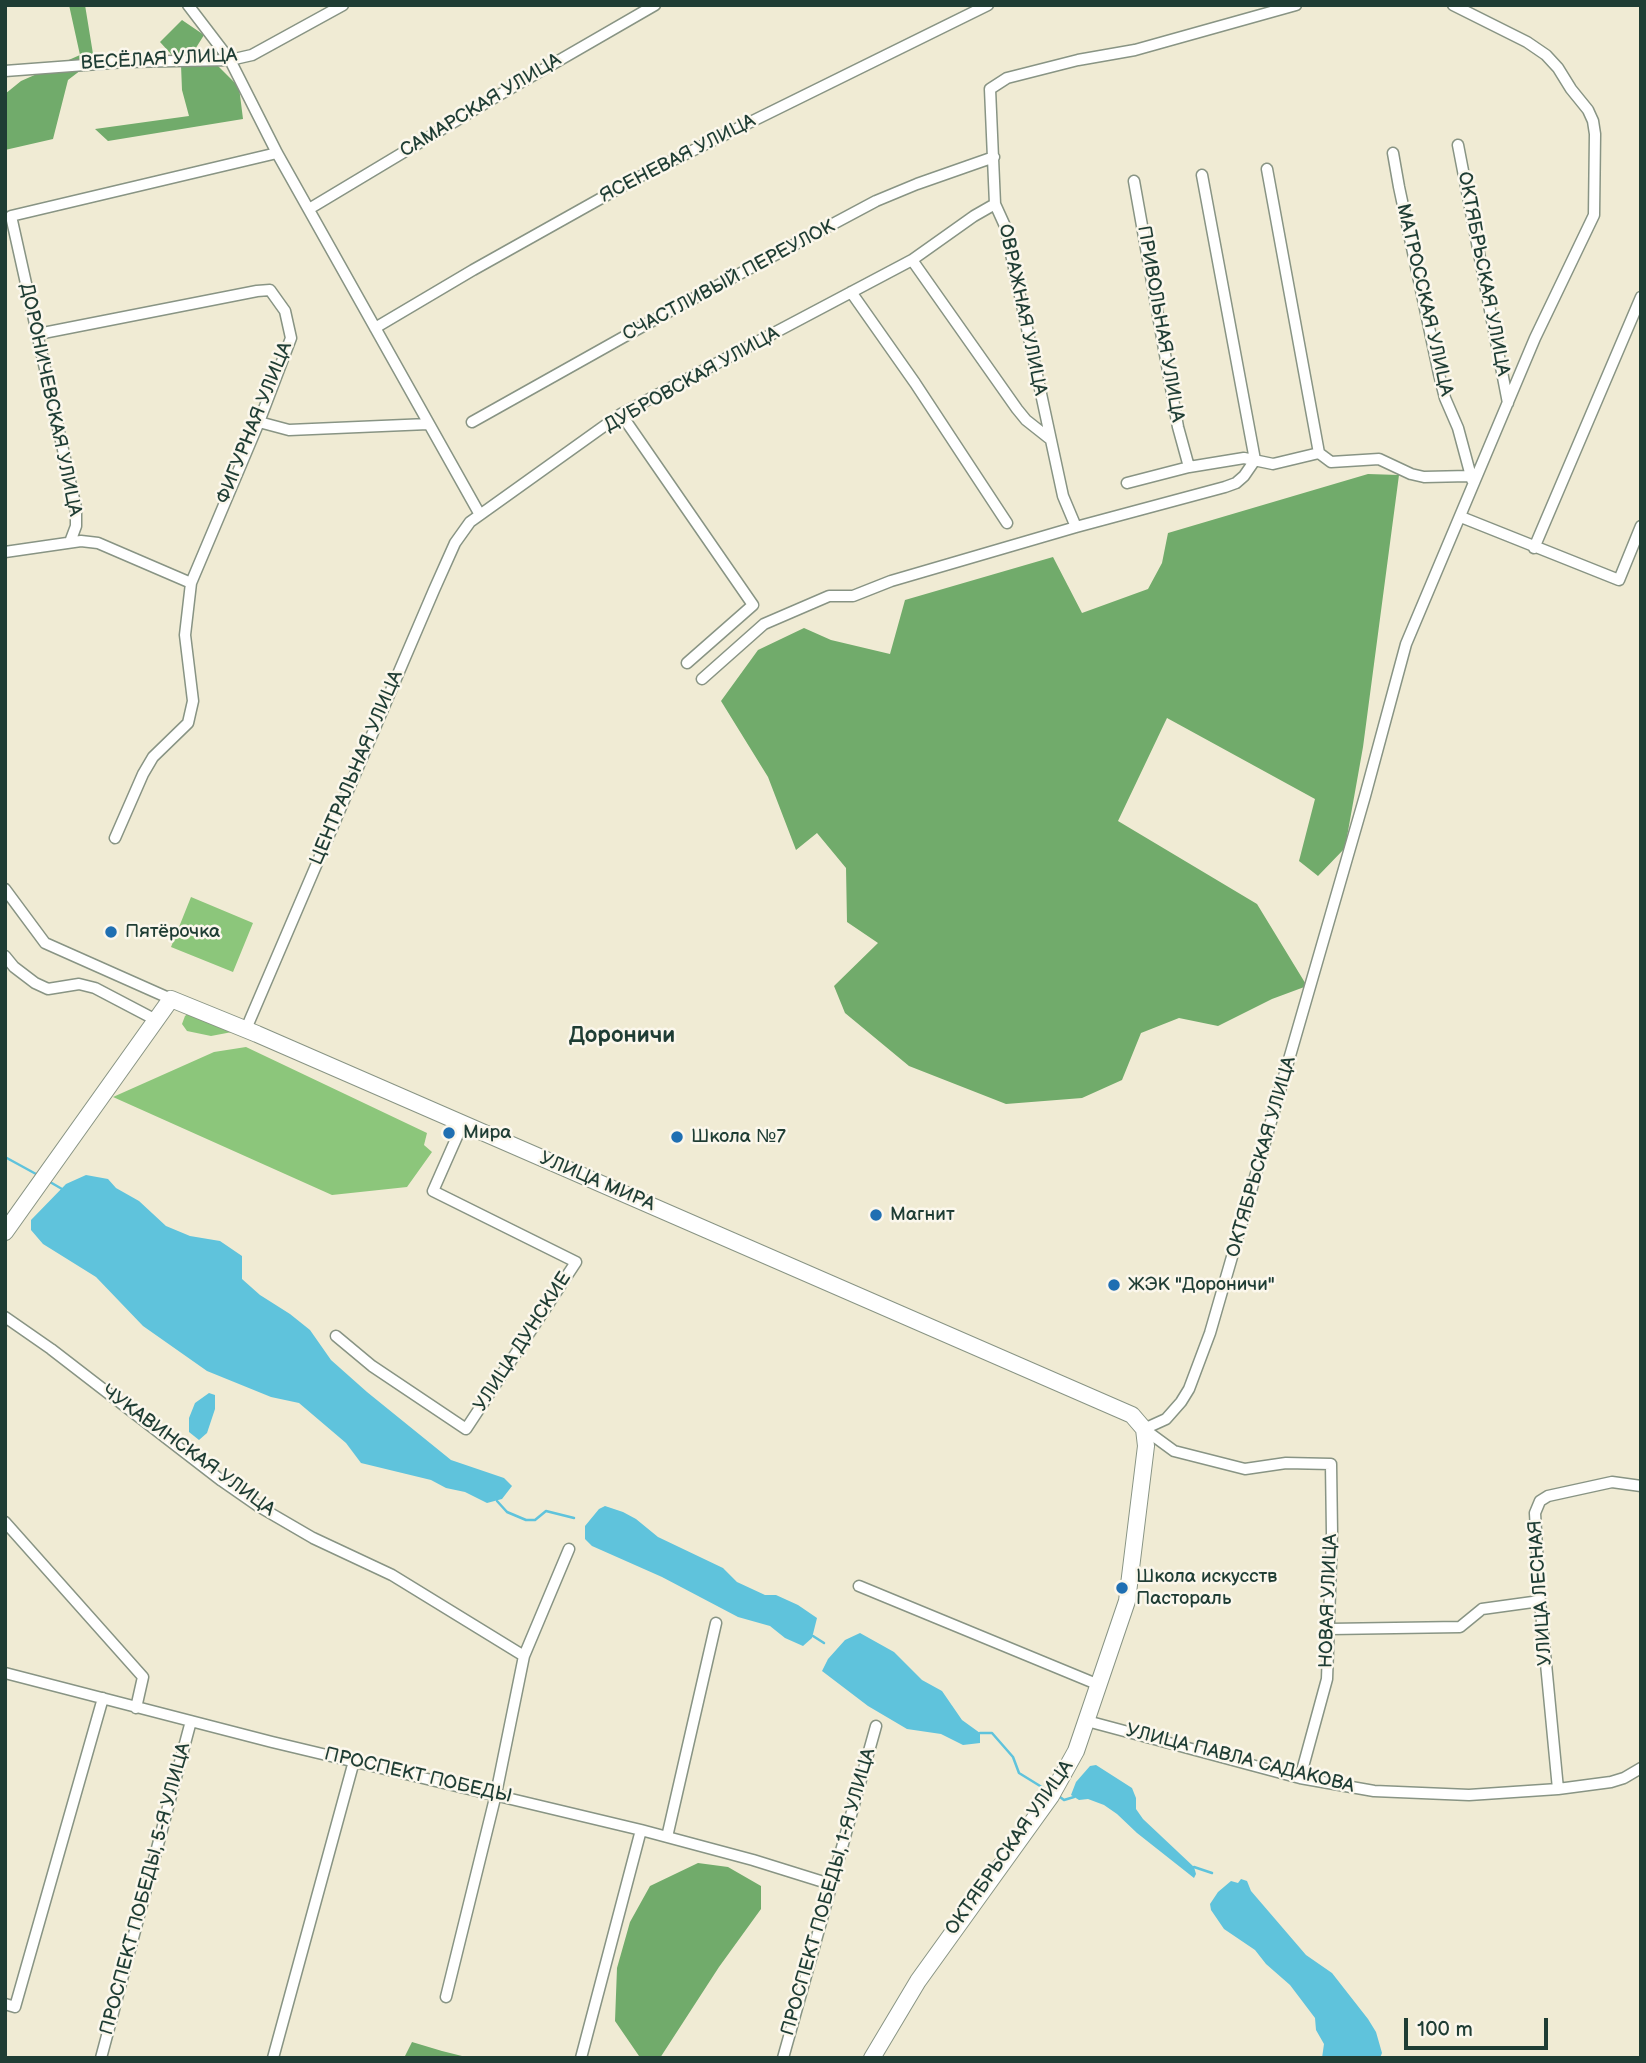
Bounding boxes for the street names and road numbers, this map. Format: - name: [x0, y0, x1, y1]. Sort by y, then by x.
- street label: ВЕСЁЛАЯ УЛИЦА: [80, 45, 238, 75]
- street label: САМАРСКАЯ УЛИЦА: [396, 49, 566, 163]
- street label: ЯСЕНЕВАЯ УЛИЦА: [596, 110, 760, 208]
- street label: ОКТЯБРЬСКАЯ УЛИЦА: [1452, 170, 1514, 378]
- street label: МАТРОССКАЯ УЛИЦА: [1391, 202, 1457, 398]
- street label: СЧАСТЛИВЫЙ ПЕРЕУЛОК: [619, 215, 839, 347]
- street label: ОВРАЖНАЯ УЛИЦА: [993, 222, 1051, 398]
- street label: ПРИВОЛЬНАЯ УЛИЦА: [1131, 224, 1189, 424]
- street label: ДОРОНИЧЕВСКАЯ УЛИЦА: [14, 281, 86, 519]
- street label: ДУБРОВСКАЯ УЛИЦА: [601, 322, 783, 438]
- street label: ФИГУРНАЯ УЛИЦА: [212, 339, 298, 507]
- street label: ЦЕНТРАЛЬНАЯ УЛИЦА: [306, 667, 408, 869]
- street label: ОКТЯБРЬСКАЯ УЛИЦА: [1222, 1054, 1302, 1260]
- street label: УЛИЦА МИРА: [536, 1147, 658, 1217]
- street label: УЛИЦА ДУНСКИЕ: [470, 1268, 576, 1416]
- street label: ЧУКАВИНСКАЯ УЛИЦА: [97, 1380, 279, 1522]
- street label: УЛИЦА ЛЕСНАЯ: [1525, 1519, 1557, 1667]
- street label: НОВАЯ УЛИЦА: [1315, 1533, 1343, 1669]
- street label: УЛИЦА ПАВЛА САДАКОВА: [1123, 1720, 1357, 1798]
- street label: ПРОСПЕКТ ПОБЕДЫ, 5-Я УЛИЦА: [96, 1741, 196, 2037]
- street label: ПРОСПЕКТ ПОБЕДЫ: [322, 1743, 514, 1809]
- street label: ПРОСПЕКТ ПОБЕДЫ, 1-Я УЛИЦА: [777, 1746, 881, 2038]
- street label: ОКТЯБРЬСКАЯ УЛИЦА: [941, 1756, 1079, 1940]

